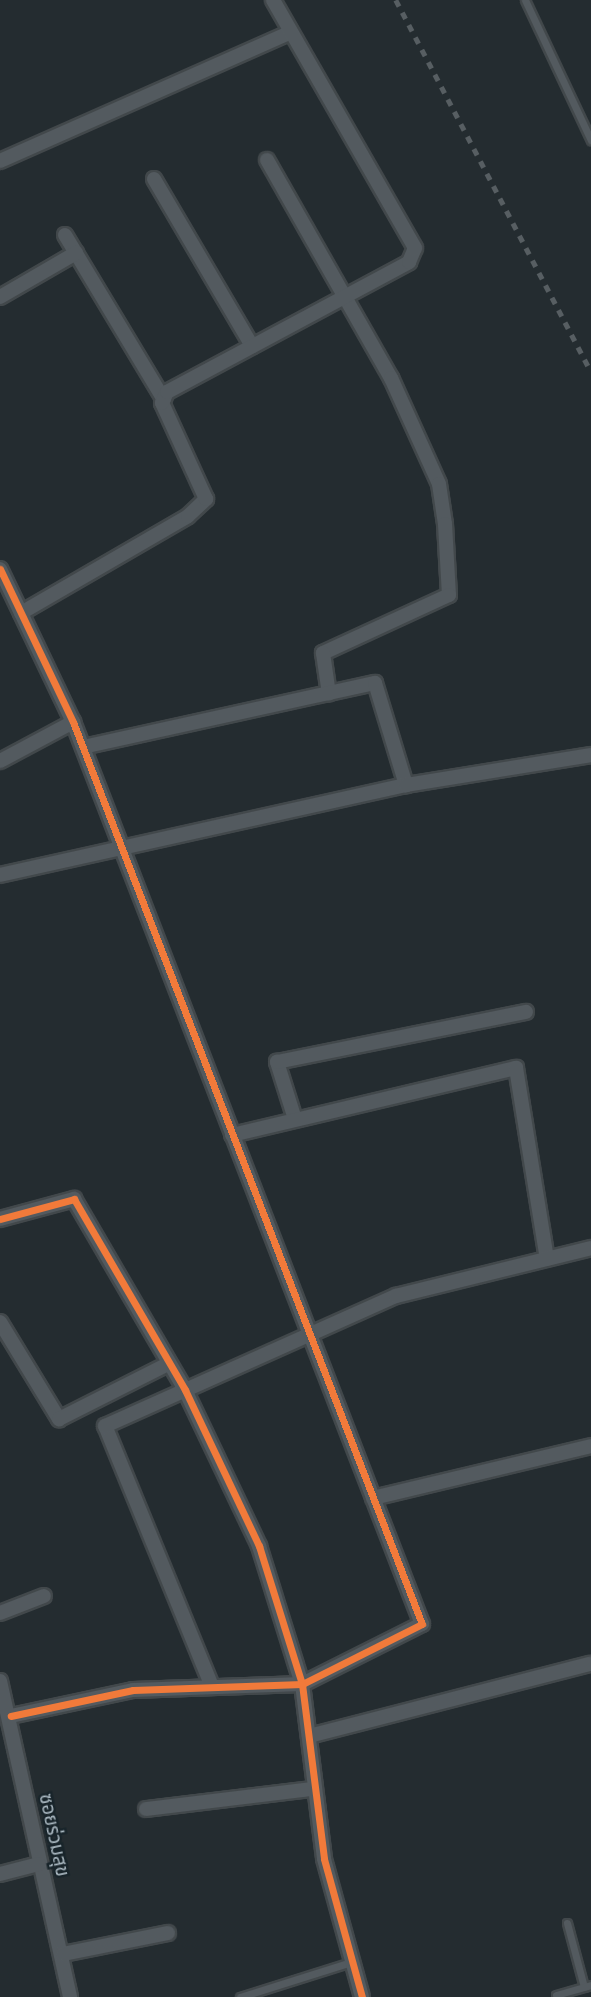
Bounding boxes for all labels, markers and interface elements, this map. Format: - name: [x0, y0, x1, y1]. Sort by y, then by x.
- street label: ซอยร่วมสุข: [34, 1791, 74, 1879]

